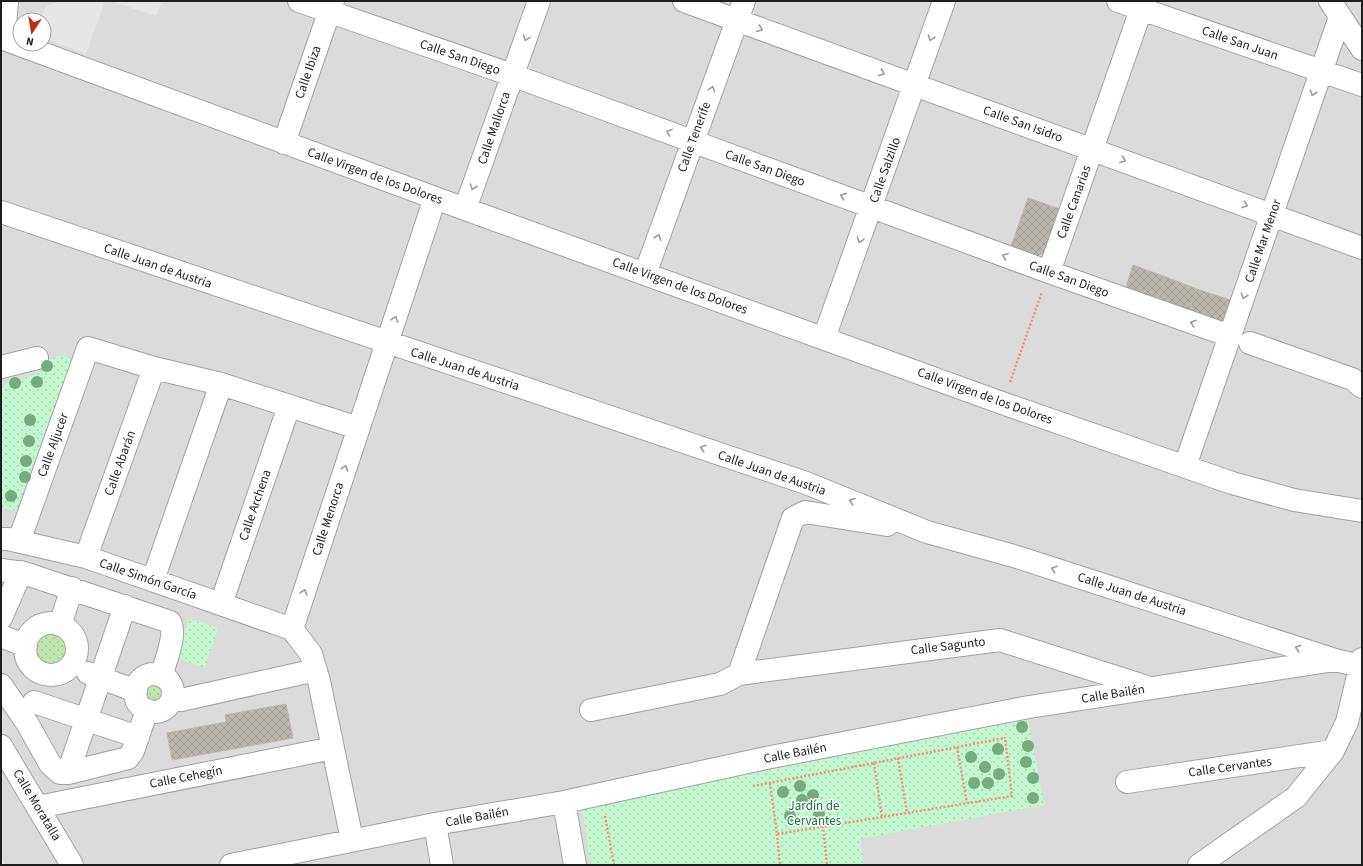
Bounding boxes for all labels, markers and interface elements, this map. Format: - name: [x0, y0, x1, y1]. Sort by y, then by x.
- north arrow: [12, 12, 52, 52]
- street label: Calle San Juan: [1199, 21, 1281, 65]
- one-way arrow: [756, 24, 763, 32]
- text: N: [25, 33, 35, 49]
- one-way arrow: [522, 34, 530, 41]
- one-way arrow: [927, 34, 936, 41]
- street label: Calle San Diego: [417, 35, 503, 79]
- street label: Calle Ibiza: [290, 43, 326, 101]
- one-way arrow: [878, 69, 885, 77]
- one-way arrow: [707, 85, 716, 92]
- street label: Calle Mallorca: [473, 89, 515, 167]
- one-way arrow: [1310, 90, 1318, 97]
- street label: Calle Tenerife: [673, 99, 715, 175]
- street label: Calle San Isidro: [981, 101, 1065, 147]
- one-way arrow: [665, 129, 672, 137]
- street label: Calle Salzillo: [865, 135, 905, 205]
- street label: Calle Virgen de los Dolores: [305, 143, 446, 209]
- street label: Calle San Diego: [723, 145, 807, 191]
- one-way arrow: [1119, 155, 1126, 163]
- street label: Calle Canarias: [1052, 162, 1096, 241]
- one-way arrow: [469, 183, 478, 190]
- one-way arrow: [840, 193, 847, 201]
- street label: Calle Mar Menor: [1240, 196, 1286, 285]
- one-way arrow: [1241, 201, 1248, 209]
- one-way arrow: [654, 234, 662, 241]
- one-way arrow: [856, 236, 864, 243]
- street label: Calle Juan de Austria: [101, 239, 215, 293]
- one-way arrow: [1001, 252, 1008, 261]
- street label: Calle Virgen de los Dolores: [610, 253, 751, 319]
- street label: Calle San Diego: [1027, 256, 1111, 302]
- one-way arrow: [1240, 292, 1249, 299]
- one-way arrow: [390, 315, 398, 322]
- one-way arrow: [1190, 320, 1197, 328]
- street label: Calle Juan de Austria: [408, 343, 522, 395]
- street label: Calle Virgen de los Dolores: [915, 363, 1056, 429]
- street label: Calle Aljucer: [33, 410, 73, 480]
- street label: Calle Abarán: [100, 428, 140, 498]
- one-way arrow: [699, 445, 706, 453]
- street label: Calle Juan de Austria: [715, 446, 829, 500]
- one-way arrow: [340, 465, 349, 472]
- street label: Calle Archena: [234, 467, 276, 543]
- street label: Calle Menorca: [308, 480, 348, 558]
- one-way arrow: [848, 498, 855, 506]
- street label: Calle Simón García: [97, 554, 199, 604]
- one-way arrow: [1051, 565, 1058, 574]
- street label: Calle Juan de Austria: [1075, 568, 1189, 620]
- one-way arrow: [299, 589, 308, 596]
- street label: Calle Sagunto: [910, 632, 986, 660]
- one-way arrow: [1294, 644, 1301, 653]
- street label: Calle Bailén: [1080, 680, 1146, 708]
- street label: Calle Bailén: [762, 738, 828, 768]
- street label: Calle Cervantes: [1187, 752, 1273, 782]
- street label: Calle Cehegín: [148, 761, 224, 793]
- street label: Calle Moratalla: [9, 766, 65, 844]
- park label: Jardín de Cervantes: [787, 797, 842, 830]
- street label: Calle Bailén: [444, 803, 510, 831]

